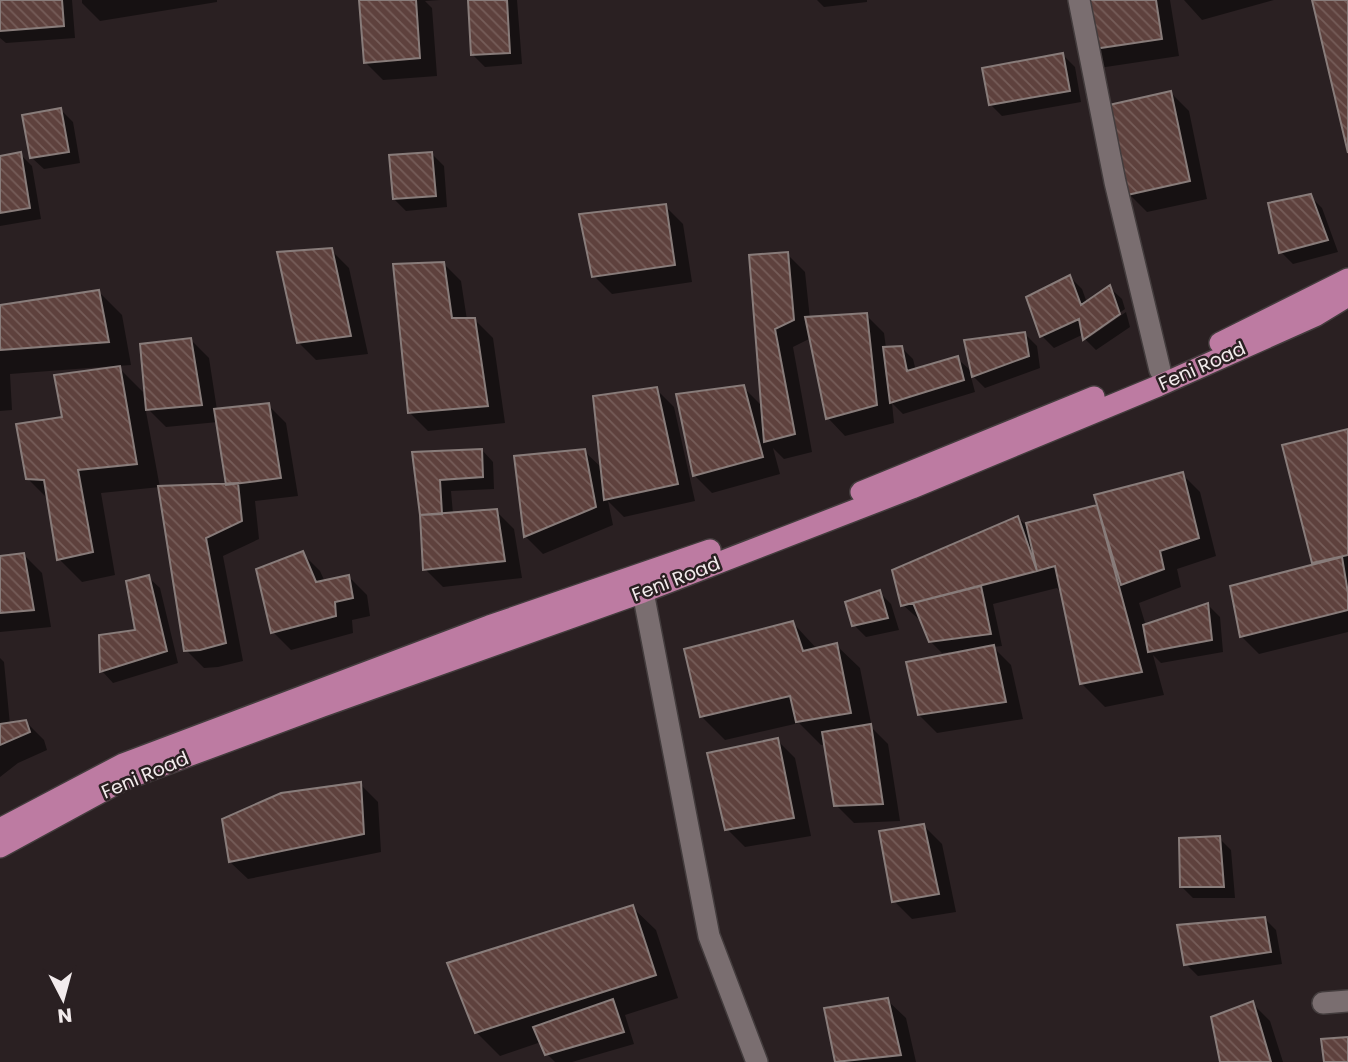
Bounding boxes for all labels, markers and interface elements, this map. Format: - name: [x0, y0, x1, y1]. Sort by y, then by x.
- street label: Feni Road: [1154, 335, 1250, 397]
- street label: Feni Road: [628, 550, 724, 608]
- street label: Feni Road: [97, 744, 193, 806]
- north arrow: [28, 964, 98, 1034]
- text: N: [56, 1001, 73, 1030]

